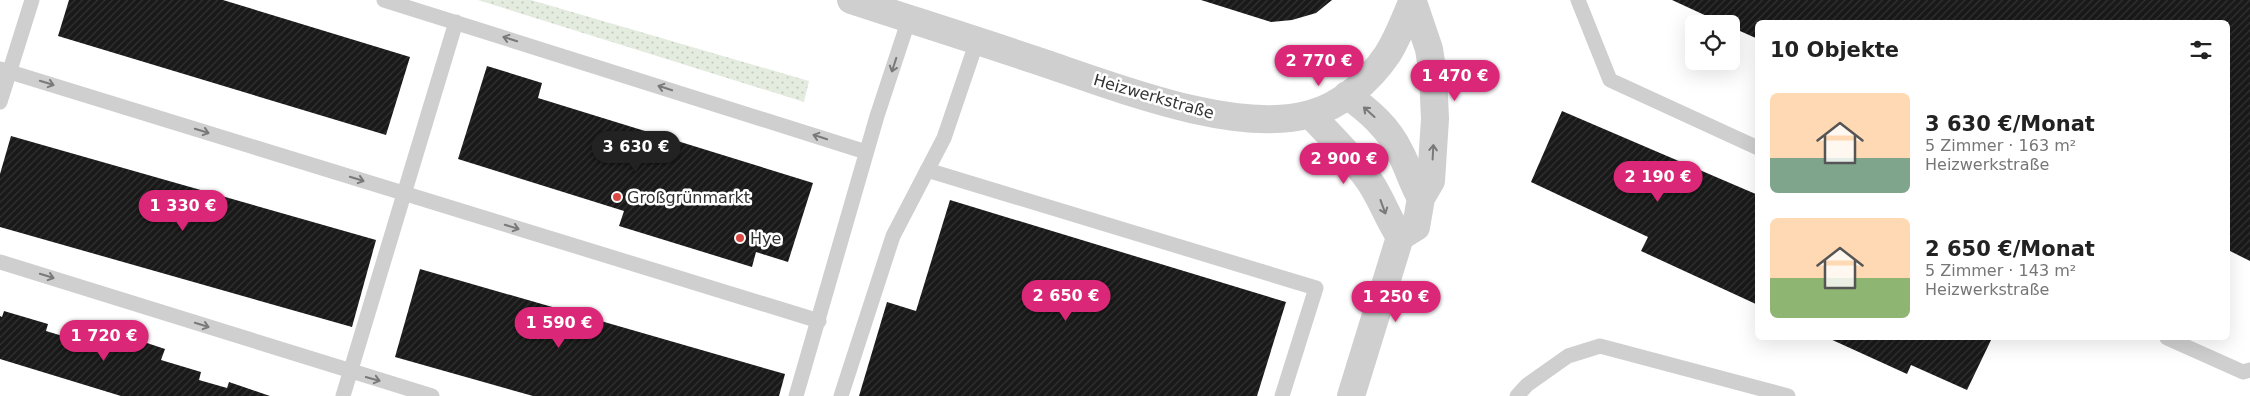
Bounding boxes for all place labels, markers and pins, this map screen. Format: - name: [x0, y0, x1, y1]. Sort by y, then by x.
- pin: 2 770 €: [1273, 44, 1365, 87]
- pin: 1 470 €: [1409, 59, 1501, 102]
- pin: 3 630 €: [590, 130, 682, 173]
- pin: 2 900 €: [1298, 142, 1390, 185]
- pin: 2 190 €: [1612, 160, 1704, 203]
- place label: Großgrünmarkt: [627, 188, 750, 207]
- pin: 1 330 €: [137, 190, 229, 232]
- marker: Großgrünmarkt: [611, 191, 623, 203]
- place label: Hye: [750, 229, 781, 248]
- marker: Hye: [734, 232, 746, 244]
- pin: 2 650 €: [1020, 280, 1112, 322]
- pin: 1 250 €: [1350, 280, 1442, 323]
- pin: 1 590 €: [513, 306, 605, 349]
- pin: 1 720 €: [58, 320, 150, 362]

